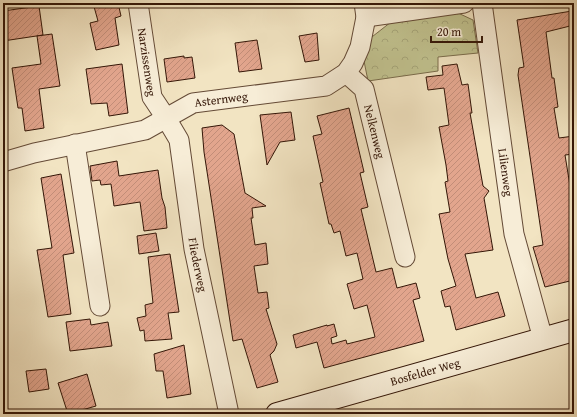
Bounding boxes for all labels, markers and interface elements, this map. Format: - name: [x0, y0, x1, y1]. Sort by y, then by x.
- scale bar: [431, 18, 482, 44]
- text: 20 m: [437, 23, 461, 40]
- street label: Narzissenweg: [134, 27, 161, 98]
- street label: Asternweg: [193, 87, 249, 111]
- street label: Nelkenweg: [360, 103, 390, 160]
- street label: Lilienweg: [494, 147, 518, 197]
- street label: Fliederweg: [185, 236, 212, 293]
- street label: Bosfelder Weg: [388, 354, 462, 390]

